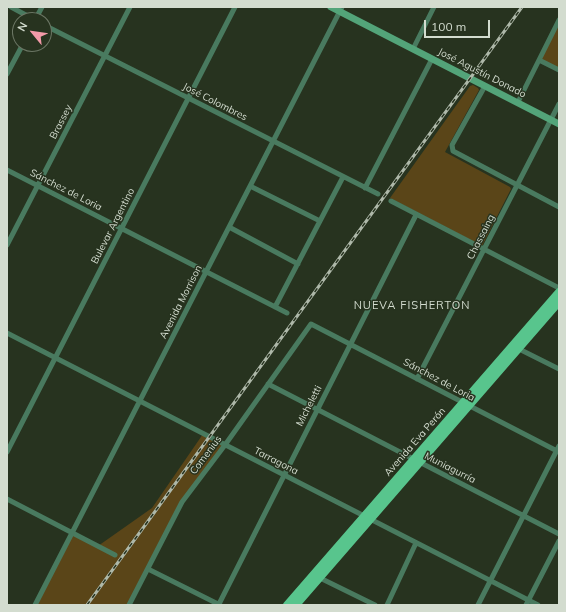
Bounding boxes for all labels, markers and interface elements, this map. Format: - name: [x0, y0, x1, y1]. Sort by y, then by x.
- north arrow: [12, 12, 52, 52]
- scale bar: [426, 12, 492, 38]
- text: 100 m: [431, 19, 466, 34]
- text: N: [14, 20, 31, 34]
- street label: José Agustín Donado: [436, 46, 528, 100]
- street label: José Colombres: [181, 81, 249, 123]
- street label: Brassey: [47, 103, 75, 141]
- street label: Sánchez de Loria: [28, 167, 104, 213]
- street label: Bulevar Argentino: [89, 186, 137, 266]
- street label: Chassaing: [465, 212, 497, 262]
- street label: Avenida Morrison: [157, 263, 205, 341]
- district label: NUEVA FISHERTON: [354, 299, 470, 313]
- street label: Sánchez de Loria: [401, 356, 477, 404]
- street label: Micheletti: [294, 384, 324, 428]
- street label: Avenida Eva Perón: [382, 405, 448, 479]
- street label: Comenius: [188, 433, 224, 477]
- street label: Tarragona: [252, 445, 300, 477]
- street label: Muniagurría: [422, 450, 478, 486]

